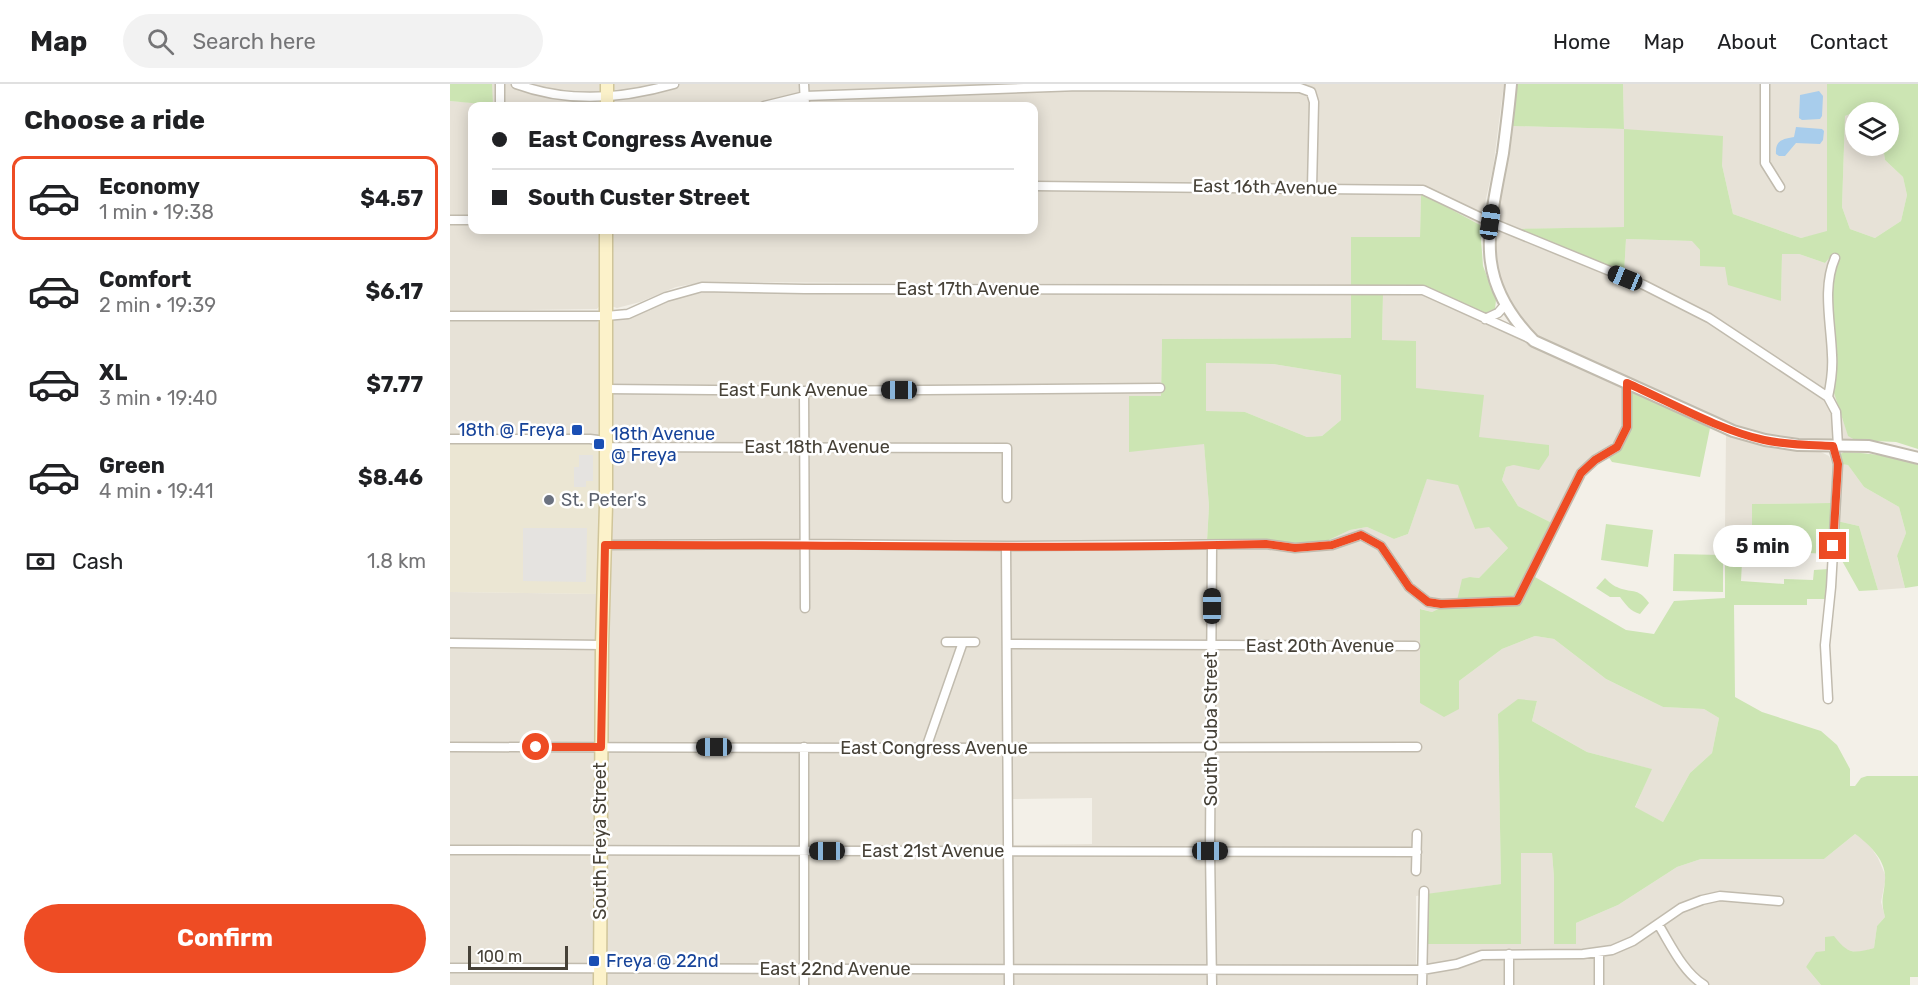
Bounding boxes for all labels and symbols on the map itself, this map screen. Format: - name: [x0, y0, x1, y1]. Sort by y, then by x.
- street label: East 16th Avenue: [1192, 175, 1338, 199]
- car: [1479, 203, 1501, 241]
- car: [1605, 263, 1645, 293]
- street label: East 17th Avenue: [896, 278, 1040, 300]
- street label: East Funk Avenue: [718, 379, 868, 401]
- car: [881, 381, 917, 399]
- place label: 18th @ Freya: [458, 419, 565, 441]
- marker: 18th @ Freya: [570, 423, 584, 437]
- place label: 18th Avenue @ Freya: [611, 423, 715, 466]
- street label: East 18th Avenue: [744, 436, 890, 458]
- marker: 18th Avenue @ Freya: [592, 437, 606, 451]
- place label: St. Peter's: [561, 489, 646, 511]
- marker: St. Peter's: [542, 493, 556, 507]
- callout: 5 min: [1713, 525, 1812, 567]
- route end: [1819, 532, 1846, 559]
- car: [1203, 588, 1221, 624]
- street label: East 20th Avenue: [1246, 635, 1394, 657]
- street label: South Cuba Street: [1200, 652, 1222, 806]
- route start: [522, 733, 549, 760]
- street label: East Congress Avenue: [840, 737, 1028, 759]
- car: [696, 738, 732, 756]
- street label: South Freya Street: [589, 762, 611, 920]
- street label: East 21st Avenue: [862, 840, 1004, 862]
- car: [809, 842, 845, 860]
- car: [1192, 842, 1228, 860]
- scale bar: [468, 943, 568, 970]
- place label: Freya @ 22nd: [606, 950, 719, 972]
- marker: Freya @ 22nd: [587, 954, 601, 968]
- street label: East 22nd Avenue: [759, 958, 911, 980]

